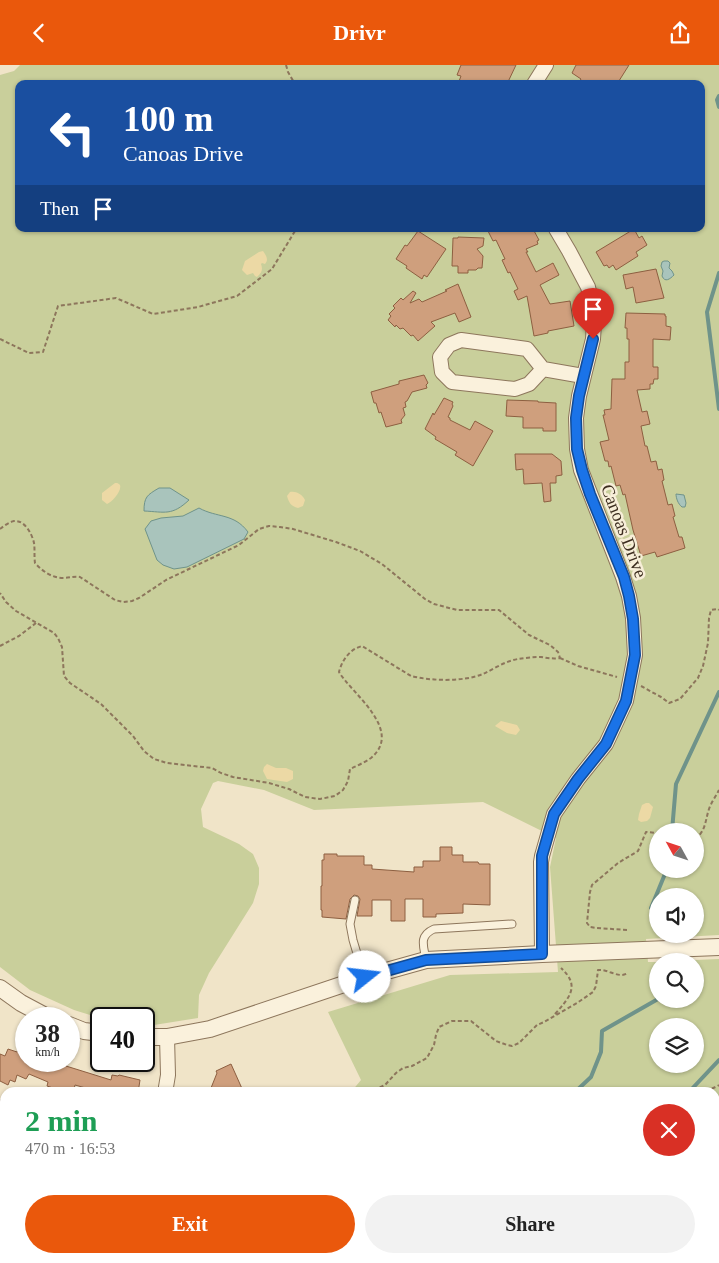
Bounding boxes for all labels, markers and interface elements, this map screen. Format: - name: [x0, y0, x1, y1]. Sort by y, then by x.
- icon: back: [25, 19, 53, 47]
- icon: share: [666, 19, 694, 47]
- text: Drivr: [333, 20, 386, 45]
- icon: left: [40, 100, 105, 165]
- text: 100 m: [123, 100, 213, 139]
- text: Canoas Drive: [123, 141, 243, 166]
- icon: arrive: [89, 195, 117, 223]
- text: Then: [40, 198, 79, 219]
- pin: [572, 288, 614, 339]
- icon: arrive: [579, 295, 607, 323]
- street label: Canoas Drive: [597, 481, 651, 581]
- north arrow: [649, 823, 704, 877]
- map controls: [649, 823, 704, 1073]
- button: sound: [649, 888, 704, 943]
- position arrow: [338, 950, 390, 1002]
- button: search: [649, 953, 704, 1008]
- speed limit sign: 40: [90, 1007, 155, 1072]
- button: layers: [649, 1018, 704, 1073]
- text: 38: [35, 1020, 60, 1047]
- text: km/h: [35, 1045, 60, 1059]
- text: 2 min: [25, 1104, 98, 1137]
- button: close: [643, 1104, 695, 1156]
- text: 470 m · 16:53: [25, 1140, 115, 1157]
- button: Exit: [25, 1195, 355, 1253]
- button: Share: [365, 1195, 695, 1253]

